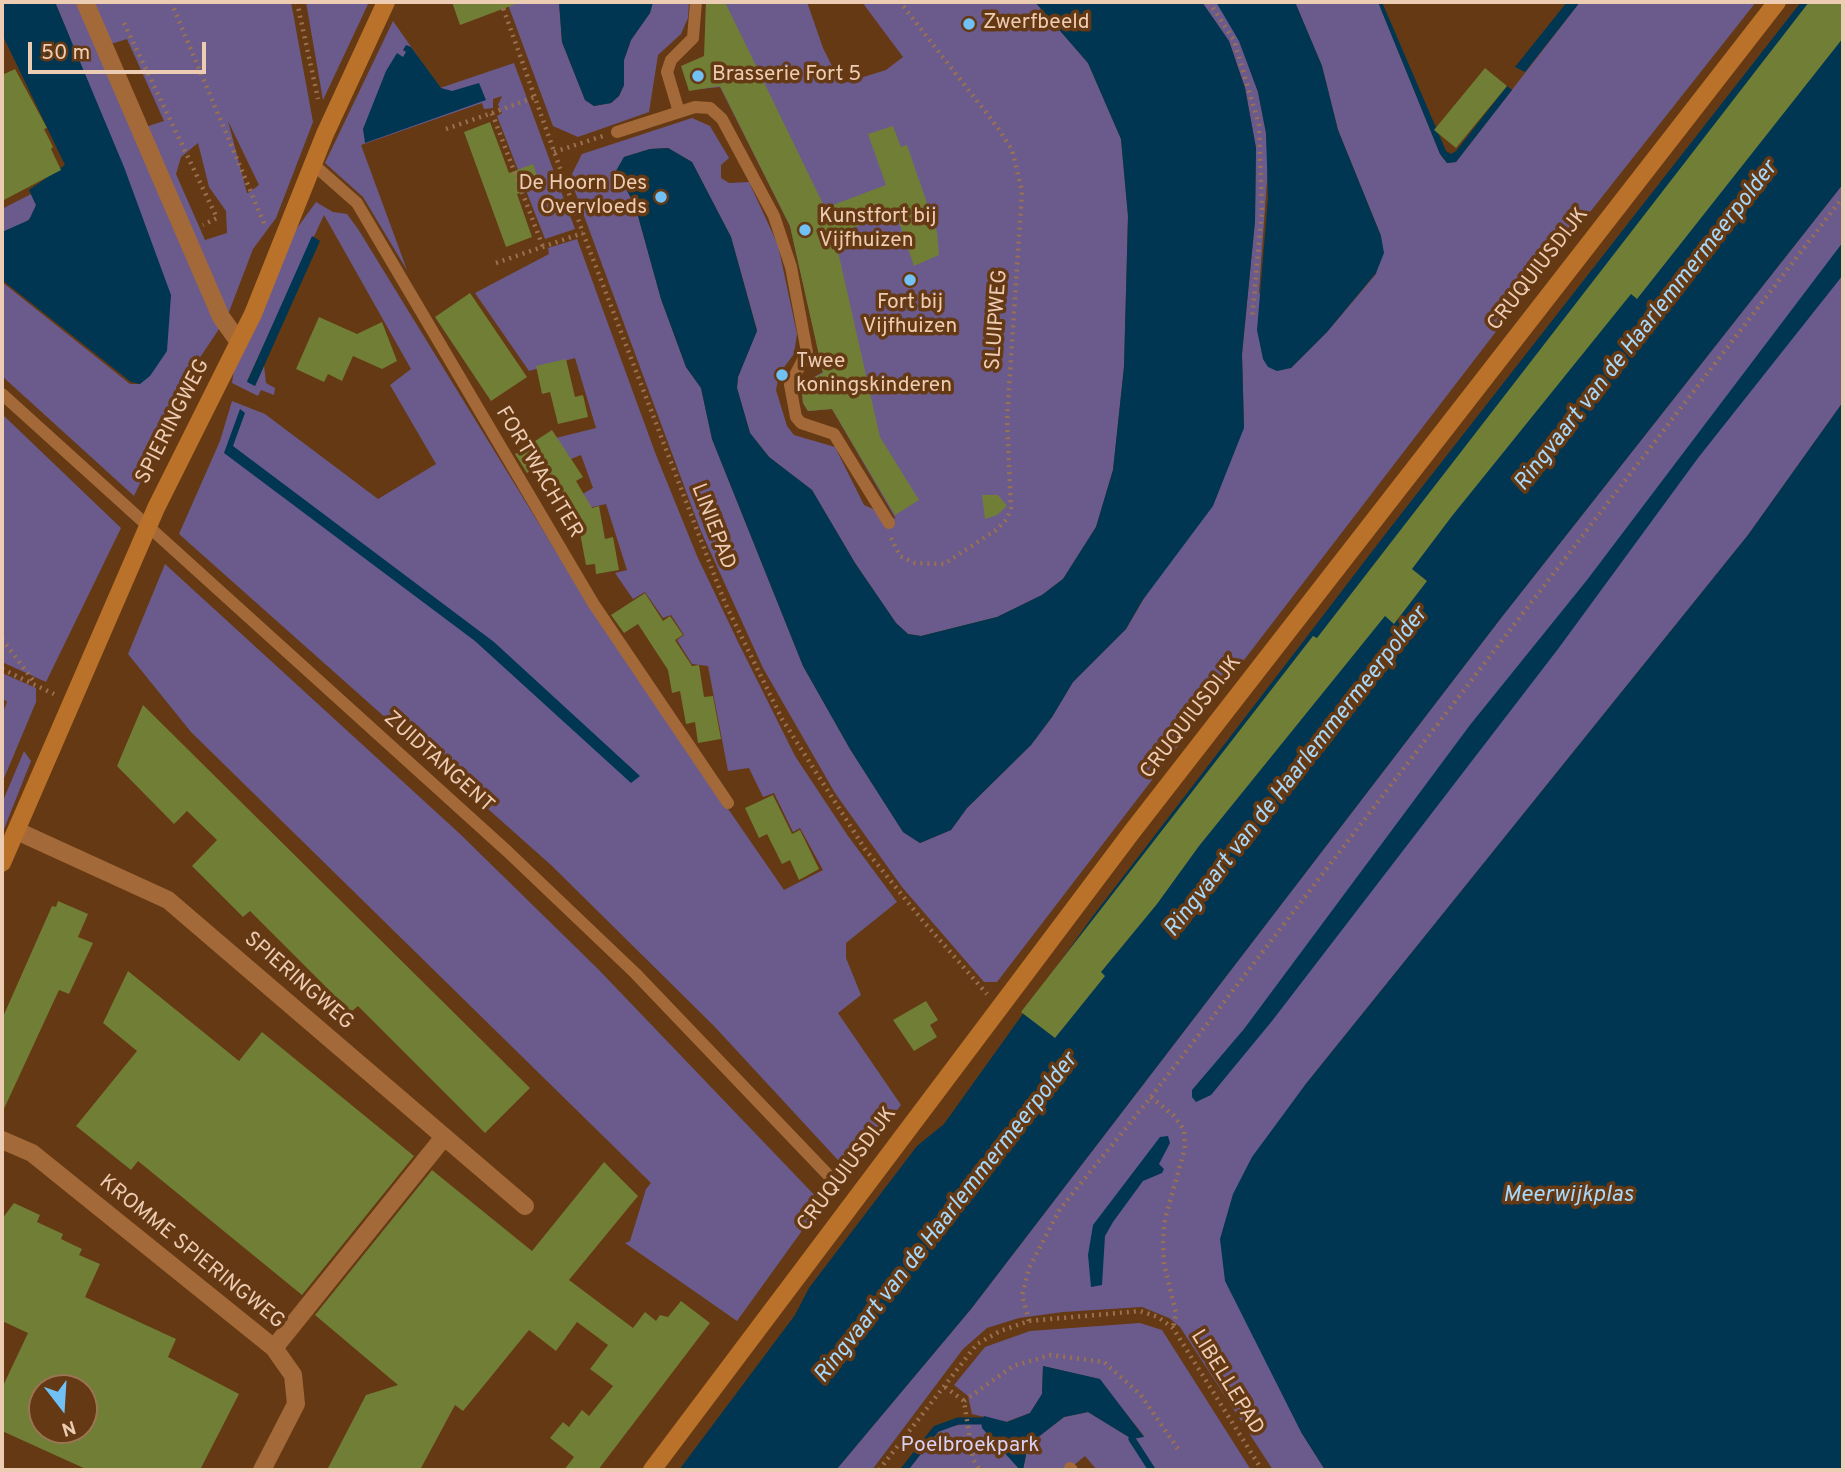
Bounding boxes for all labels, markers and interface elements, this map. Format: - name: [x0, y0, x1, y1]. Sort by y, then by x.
- place label: Zwerfbeeld: [983, 11, 1090, 37]
- marker: Zwerfbeeld: [961, 16, 977, 32]
- scale bar: [32, 28, 210, 72]
- text: 50 m: [41, 40, 90, 67]
- place label: Brasserie Fort 5: [712, 63, 861, 89]
- marker: Brasserie Fort 5: [690, 68, 706, 84]
- water label: Ringvaart van de Haarlemmermeerpolder: [1509, 156, 1785, 498]
- place label: De Hoorn Des Overvloeds: [518, 172, 647, 222]
- marker: De Hoorn Des Overvloeds: [653, 189, 669, 205]
- street label: CRUQUIUSDIJK: [1483, 203, 1595, 337]
- place label: Kunstfort bij Vijfhuizen: [819, 205, 936, 255]
- marker: Kunstfort bij Vijfhuizen: [797, 222, 813, 238]
- street label: SLUIPWEG: [982, 269, 1014, 371]
- marker: Fort bij Vijfhuizen: [902, 272, 918, 288]
- place label: Fort bij Vijfhuizen: [863, 291, 957, 341]
- place label: Twee koningskinderen: [796, 350, 952, 400]
- street label: SPIERINGWEG: [132, 355, 216, 489]
- marker: Twee koningskinderen: [774, 367, 790, 383]
- street label: FORTWACHTER: [489, 403, 587, 543]
- street label: LINIEPAD: [684, 481, 740, 573]
- water label: Ringvaart van de Haarlemmermeerpolder: [1159, 602, 1435, 944]
- street label: CRUQUIUSDIJK: [1136, 651, 1248, 785]
- street label: ZUIDTANGENT: [378, 707, 498, 819]
- street label: SPIERINGWEG: [238, 928, 358, 1036]
- water label: Ringvaart van de Haarlemmermeerpolder: [809, 1048, 1085, 1390]
- street label: CRUQUIUSDIJK: [793, 1103, 903, 1237]
- street label: KROMME SPIERINGWEG: [93, 1170, 289, 1336]
- water label: Meerwijkplas: [1503, 1182, 1633, 1210]
- street label: LIBELLEPAD: [1184, 1326, 1268, 1440]
- north arrow: [28, 1374, 98, 1444]
- text: N: [59, 1414, 79, 1441]
- park label: Poelbroekpark: [901, 1434, 1039, 1460]

